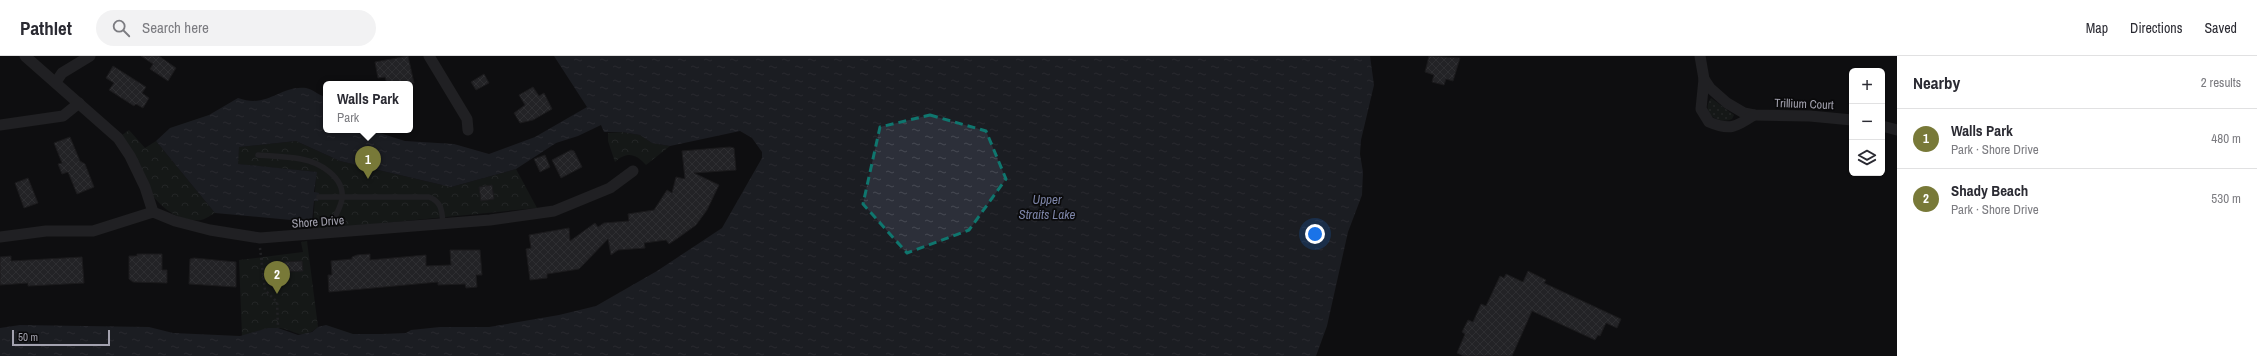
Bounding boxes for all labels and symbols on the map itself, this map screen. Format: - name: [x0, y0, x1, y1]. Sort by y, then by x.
- street label: Trillium Court: [1774, 95, 1834, 113]
- pin: 1: [355, 146, 381, 179]
- water label: Upper Straits Lake: [1019, 191, 1076, 223]
- street label: Shore Drive: [291, 212, 345, 232]
- your location: [1305, 224, 1325, 244]
- pin: 2: [264, 261, 290, 294]
- scale bar: [12, 328, 110, 347]

